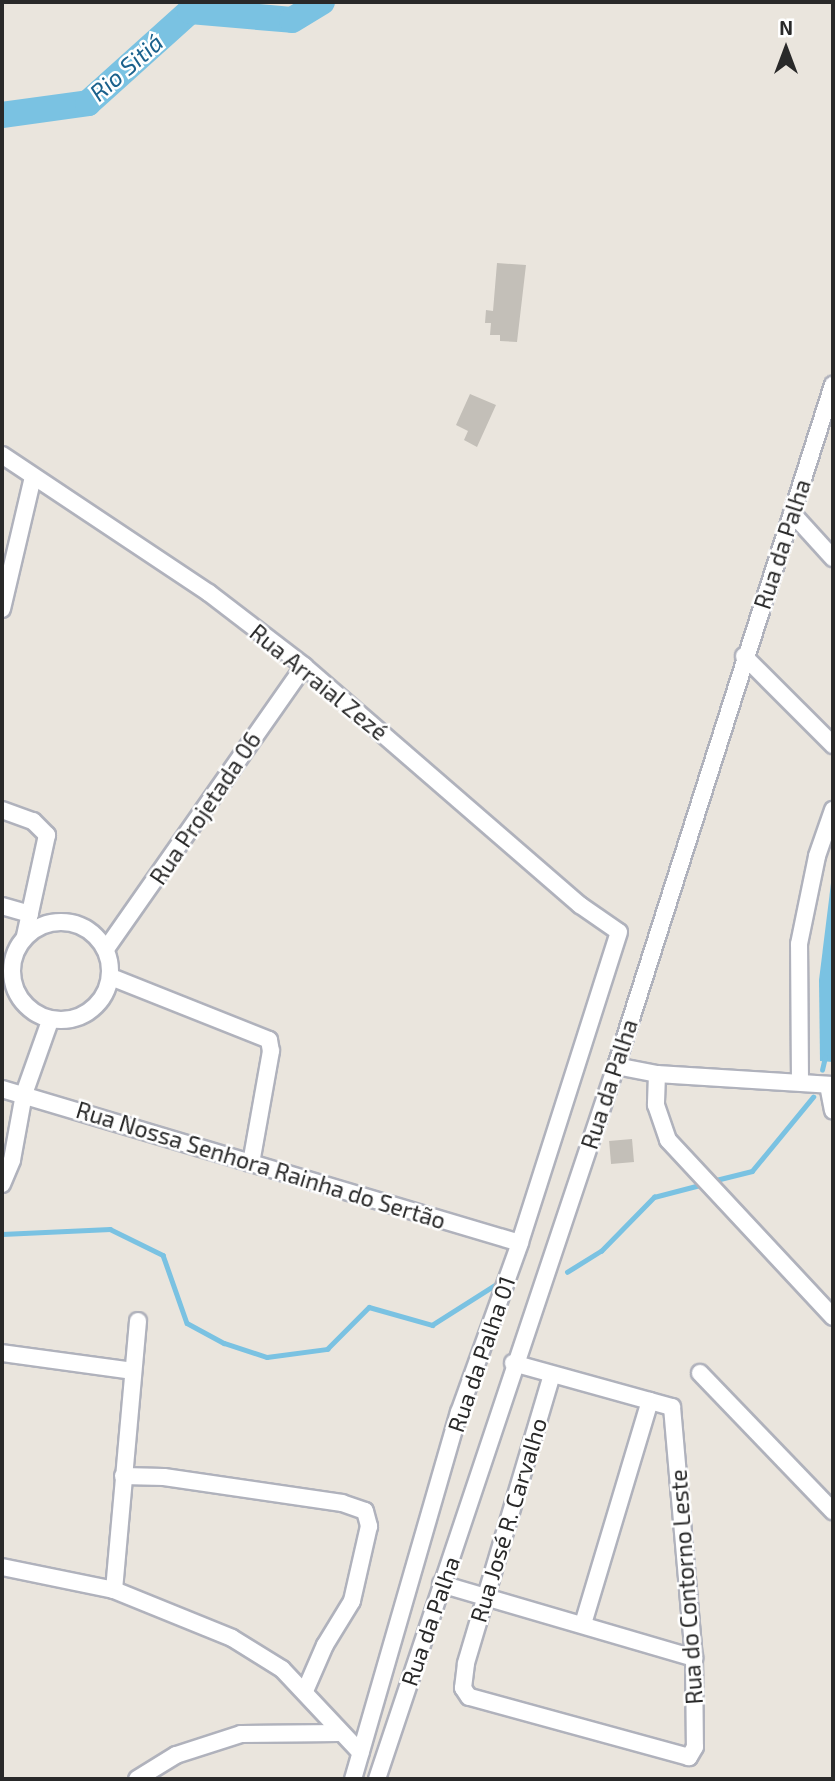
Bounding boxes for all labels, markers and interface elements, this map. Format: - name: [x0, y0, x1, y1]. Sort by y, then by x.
- north arrow: [751, 14, 821, 84]
- text: N: [779, 16, 793, 39]
- water label: Rio Sitiá: [83, 27, 169, 107]
- street label: Rua da Palha: [748, 476, 816, 612]
- street label: Rua Arraial Zezé: [244, 618, 394, 746]
- street label: Rua Projetada 06: [144, 726, 266, 890]
- street label: Rua da Palha: [575, 1016, 643, 1152]
- street label: Rua Nossa Senhora Rainha do Sertão: [73, 1096, 449, 1234]
- street label: Rua da Palha 01: [441, 1272, 521, 1436]
- street label: Rua José R. Carvalho: [464, 1414, 552, 1626]
- street label: Rua do Contorno Leste: [664, 1469, 708, 1705]
- street label: Rua da Palha: [395, 1553, 465, 1689]

